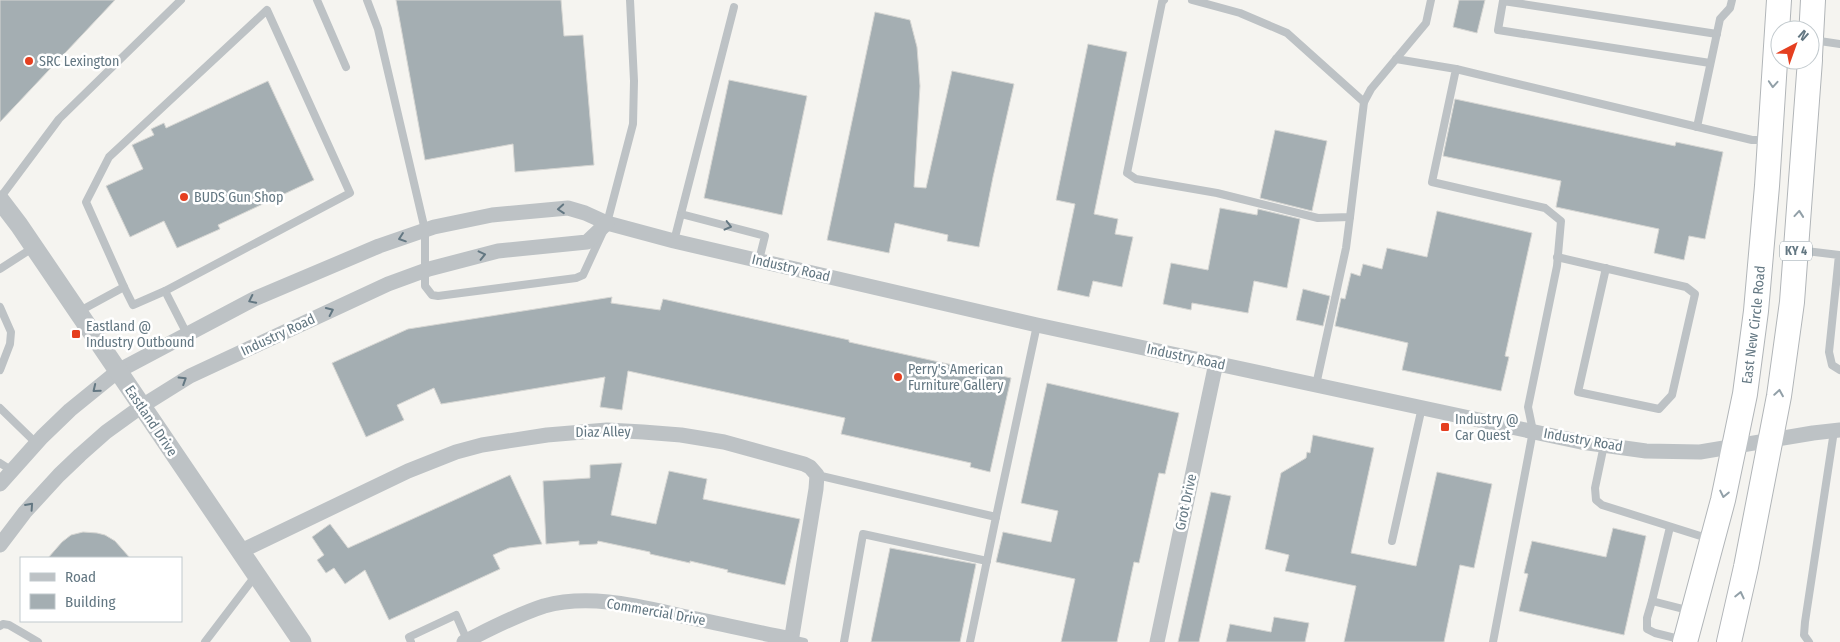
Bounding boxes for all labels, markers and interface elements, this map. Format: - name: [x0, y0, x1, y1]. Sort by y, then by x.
- north arrow: [1770, 20, 1820, 70]
- text: N: [1794, 26, 1812, 45]
- place label: SRC Lexington: [39, 53, 119, 70]
- marker: SRC Lexington: [23, 55, 35, 67]
- one-way arrow: [1768, 80, 1779, 88]
- place label: BUDS Gun Shop: [194, 189, 283, 206]
- marker: BUDS Gun Shop: [178, 191, 190, 203]
- one-way arrow: [557, 204, 565, 215]
- one-way arrow: [1793, 209, 1804, 217]
- one-way arrow: [724, 220, 733, 231]
- one-way arrow: [398, 232, 407, 242]
- road number: KY 4: [1780, 242, 1812, 260]
- one-way arrow: [478, 250, 487, 261]
- street label: Industry Road: [750, 251, 832, 285]
- street label: East New Circle Road: [1738, 265, 1768, 385]
- one-way arrow: [248, 294, 257, 305]
- one-way arrow: [325, 306, 334, 317]
- street label: Industry Road: [238, 310, 318, 360]
- place label: Eastland @ Industry Outbound: [86, 318, 195, 351]
- marker: Eastland @ Industry Outbound: [70, 328, 82, 340]
- street label: Industry Road: [1145, 340, 1227, 374]
- place label: Perry's American Furniture Gallery: [908, 361, 1004, 394]
- marker: Perry's American Furniture Gallery: [892, 371, 904, 383]
- one-way arrow: [178, 377, 187, 387]
- street label: Eastland Drive: [121, 382, 181, 460]
- one-way arrow: [93, 384, 102, 392]
- one-way arrow: [1774, 388, 1784, 397]
- place label: Industry @ Car Quest: [1455, 411, 1519, 444]
- marker: Industry @ Car Quest: [1439, 421, 1451, 433]
- street label: Diaz Alley: [575, 423, 631, 441]
- street label: Industry Road: [1542, 425, 1624, 455]
- street label: Grot Drive: [1172, 472, 1200, 532]
- one-way arrow: [1719, 490, 1730, 499]
- one-way arrow: [24, 503, 33, 512]
- legend: [20, 557, 182, 622]
- text: Road: [65, 568, 96, 586]
- one-way arrow: [1734, 590, 1745, 599]
- text: Building: [65, 593, 116, 611]
- street label: Commercial Drive: [605, 595, 707, 629]

